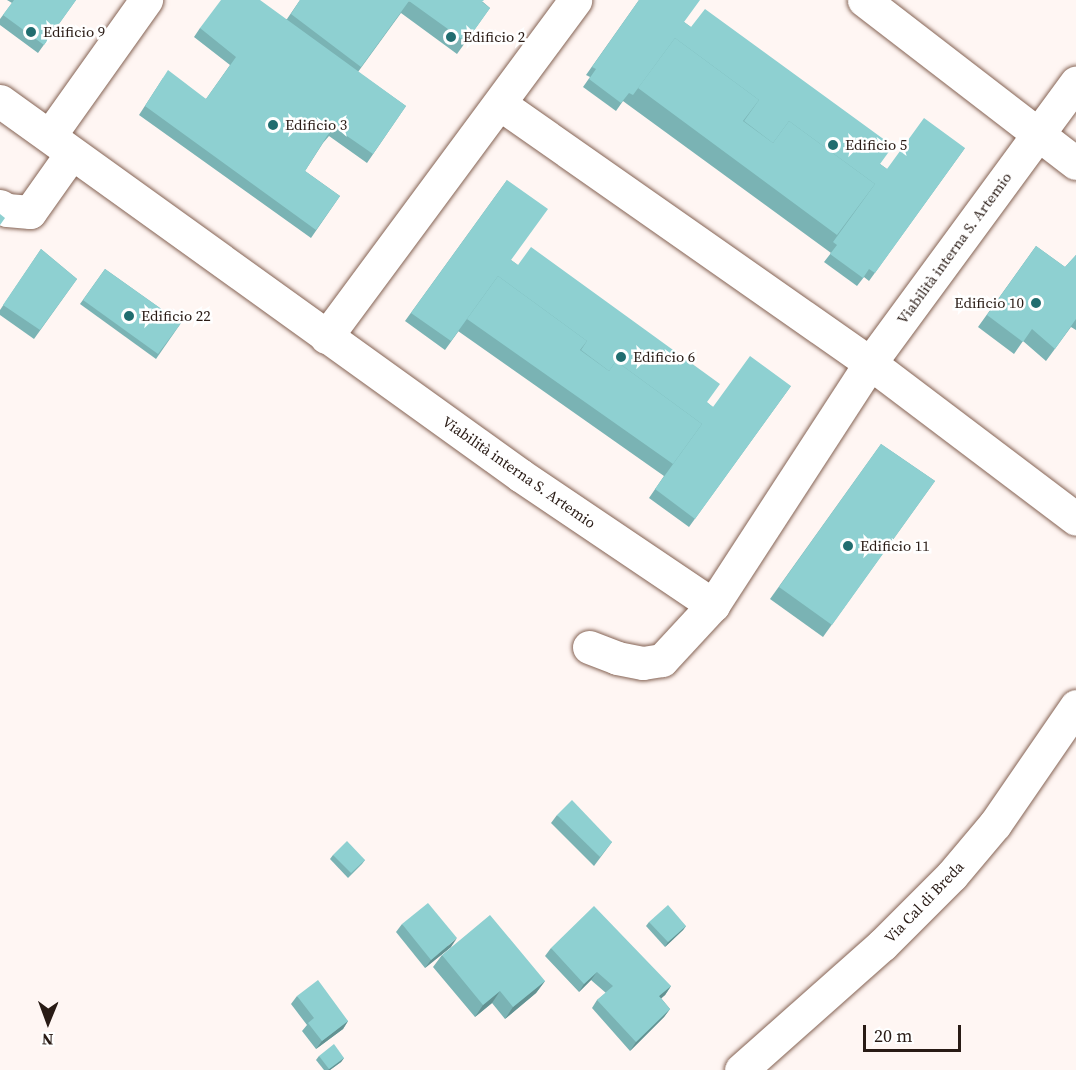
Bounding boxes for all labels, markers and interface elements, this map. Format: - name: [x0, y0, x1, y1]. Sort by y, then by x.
- place label: Edificio 9: [43, 23, 105, 41]
- marker: Edificio 9: [24, 25, 38, 39]
- place label: Edificio 2: [463, 28, 525, 46]
- marker: Edificio 2: [444, 30, 458, 44]
- place label: Edificio 3: [285, 116, 347, 134]
- marker: Edificio 3: [266, 118, 280, 132]
- place label: Edificio 5: [845, 136, 907, 154]
- marker: Edificio 5: [826, 138, 840, 152]
- street label: Viabilità interna S. Artemio: [893, 169, 1015, 327]
- place label: Edificio 10: [954, 294, 1024, 312]
- marker: Edificio 10: [1029, 296, 1043, 310]
- place label: Edificio 22: [141, 307, 211, 325]
- marker: Edificio 22: [122, 309, 136, 323]
- place label: Edificio 6: [633, 348, 695, 366]
- marker: Edificio 6: [614, 350, 628, 364]
- street label: Viabilità interna S. Artemio: [439, 412, 599, 532]
- place label: Edificio 11: [860, 537, 930, 555]
- marker: Edificio 11: [841, 539, 855, 553]
- street label: Via Cal di Breda: [881, 858, 967, 946]
- north arrow: [18, 992, 78, 1052]
- scale bar: [866, 1013, 964, 1051]
- text: 20 m: [874, 1023, 912, 1048]
- text: N: [42, 1029, 54, 1051]

